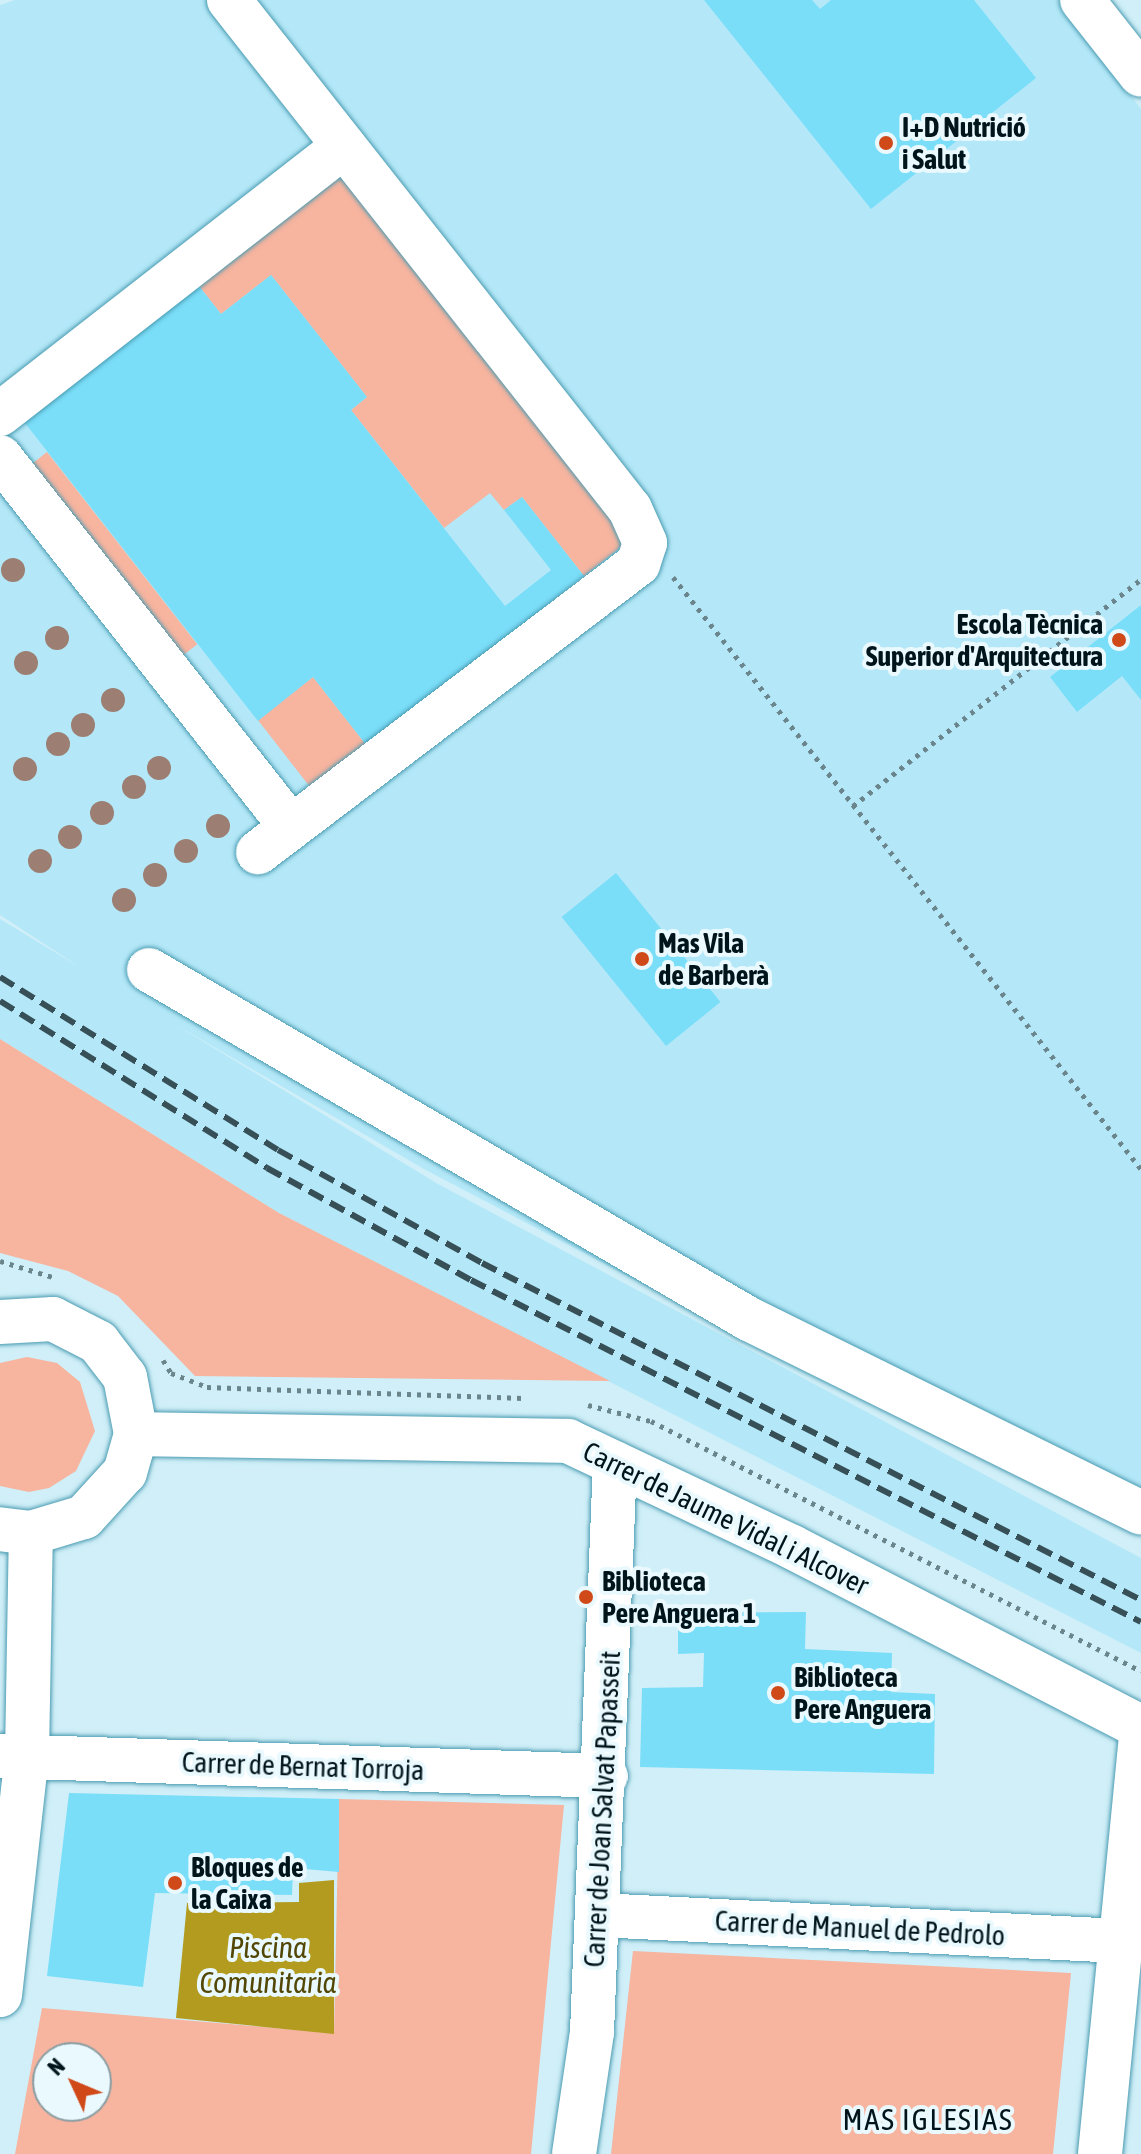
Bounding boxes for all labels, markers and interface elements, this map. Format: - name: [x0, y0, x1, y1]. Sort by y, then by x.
- place label: I+D Nutrició i Salut: [902, 110, 1026, 176]
- marker: I+D Nutrició i Salut: [877, 134, 895, 152]
- place label: Escola Tècnica Superior d'Arquitectura: [866, 607, 1103, 673]
- marker: Escola Tècnica Superior d'Arquitectura: [1110, 631, 1128, 649]
- place label: Mas Vila de Barberà: [658, 926, 769, 992]
- marker: Mas Vila de Barberà: [633, 950, 651, 968]
- street label: Carrer de Jaume Vidal i Alcover: [578, 1434, 874, 1602]
- place label: Biblioteca Pere Anguera 1: [602, 1564, 756, 1630]
- marker: Biblioteca Pere Anguera 1: [577, 1588, 595, 1606]
- street label: Carrer de Joan Salvat Papasseit: [577, 1650, 627, 1968]
- place label: Biblioteca Pere Anguera: [794, 1660, 931, 1726]
- marker: Biblioteca Pere Anguera: [769, 1684, 787, 1702]
- street label: Carrer de Bernat Torroja: [181, 1745, 425, 1787]
- place label: Bloques de la Caixa: [191, 1850, 304, 1916]
- marker: Bloques de la Caixa: [166, 1874, 184, 1892]
- street label: Carrer de Manuel de Pedrolo: [714, 1904, 1006, 1952]
- water label: Piscina Comunitaria: [199, 1929, 337, 2000]
- north arrow: [32, 2042, 112, 2122]
- text: N: [42, 2053, 70, 2080]
- district label: MAS IGLESIAS: [843, 2101, 1013, 2137]

